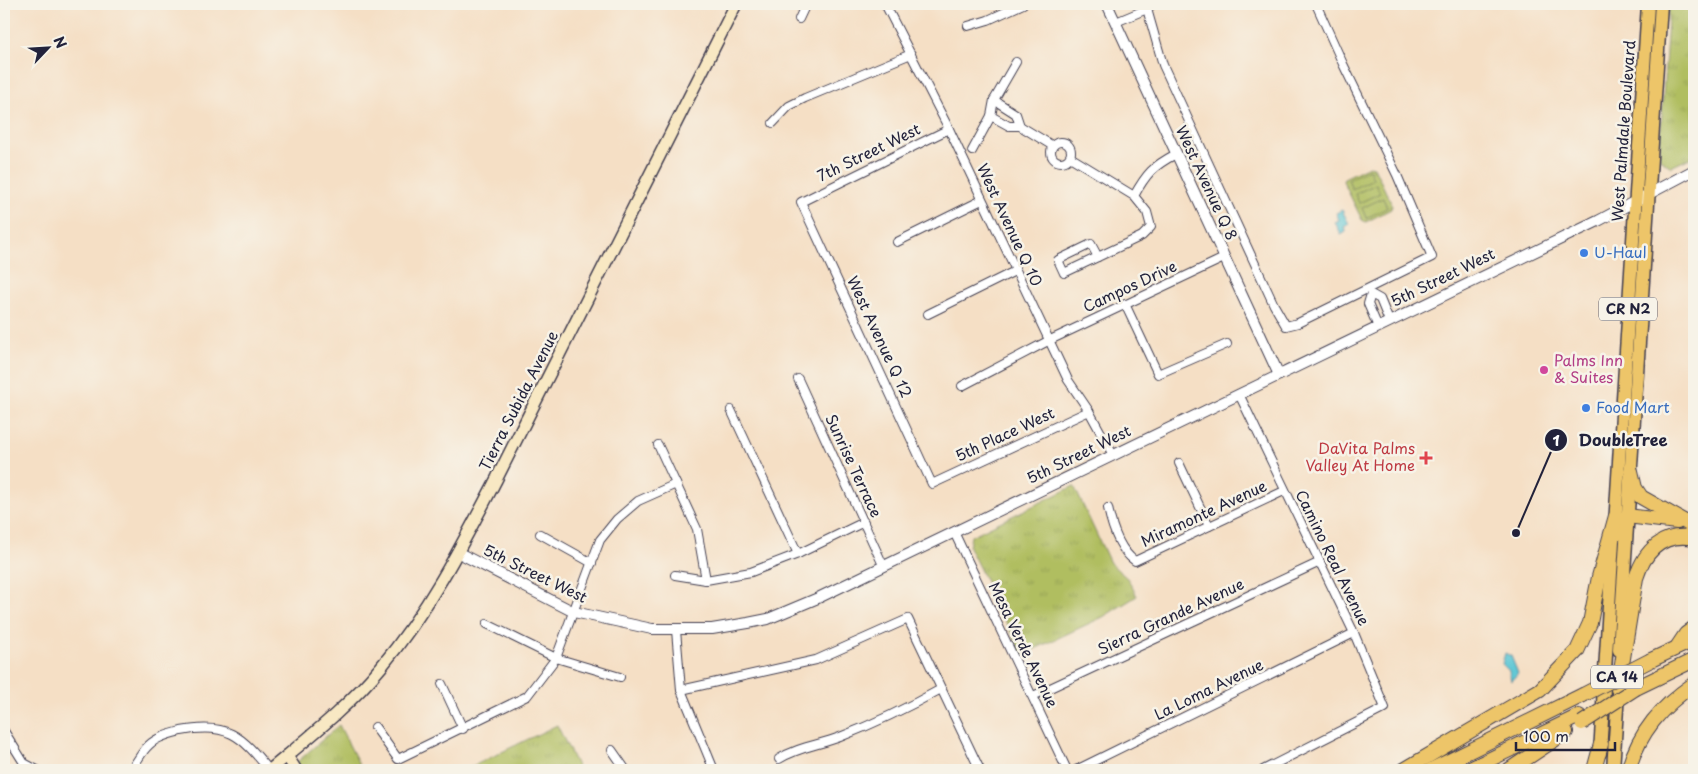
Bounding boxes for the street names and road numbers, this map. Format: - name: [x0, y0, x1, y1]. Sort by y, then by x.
- street label: West Palmdale Boulevard: [1605, 39, 1640, 222]
- street label: 7th Street West: [813, 117, 924, 187]
- street label: West Avenue Q 8: [1171, 121, 1244, 244]
- street label: West Avenue Q 10: [972, 159, 1049, 289]
- street label: 5th Street West: [1386, 241, 1498, 312]
- street label: Campos Drive: [1079, 254, 1180, 317]
- street label: West Avenue Q 12: [842, 272, 919, 401]
- road number: CR N2: [1599, 298, 1657, 320]
- street label: Tierra Subida Avenue: [472, 326, 563, 474]
- street label: 5th Place West: [951, 401, 1058, 467]
- street label: Sunrise Terrace: [820, 410, 888, 521]
- street label: 5th Street West: [1022, 418, 1134, 489]
- street label: Miramonte Avenue: [1137, 473, 1270, 552]
- street label: Camino Real Avenue: [1290, 486, 1376, 629]
- street label: 5th Street West: [480, 537, 592, 608]
- street label: Sierra Grande Avenue: [1093, 572, 1247, 660]
- street label: Mesa Verde Avenue: [984, 577, 1065, 711]
- street label: La Loma Avenue: [1150, 652, 1267, 725]
- road number: CA 14: [1591, 666, 1643, 689]

